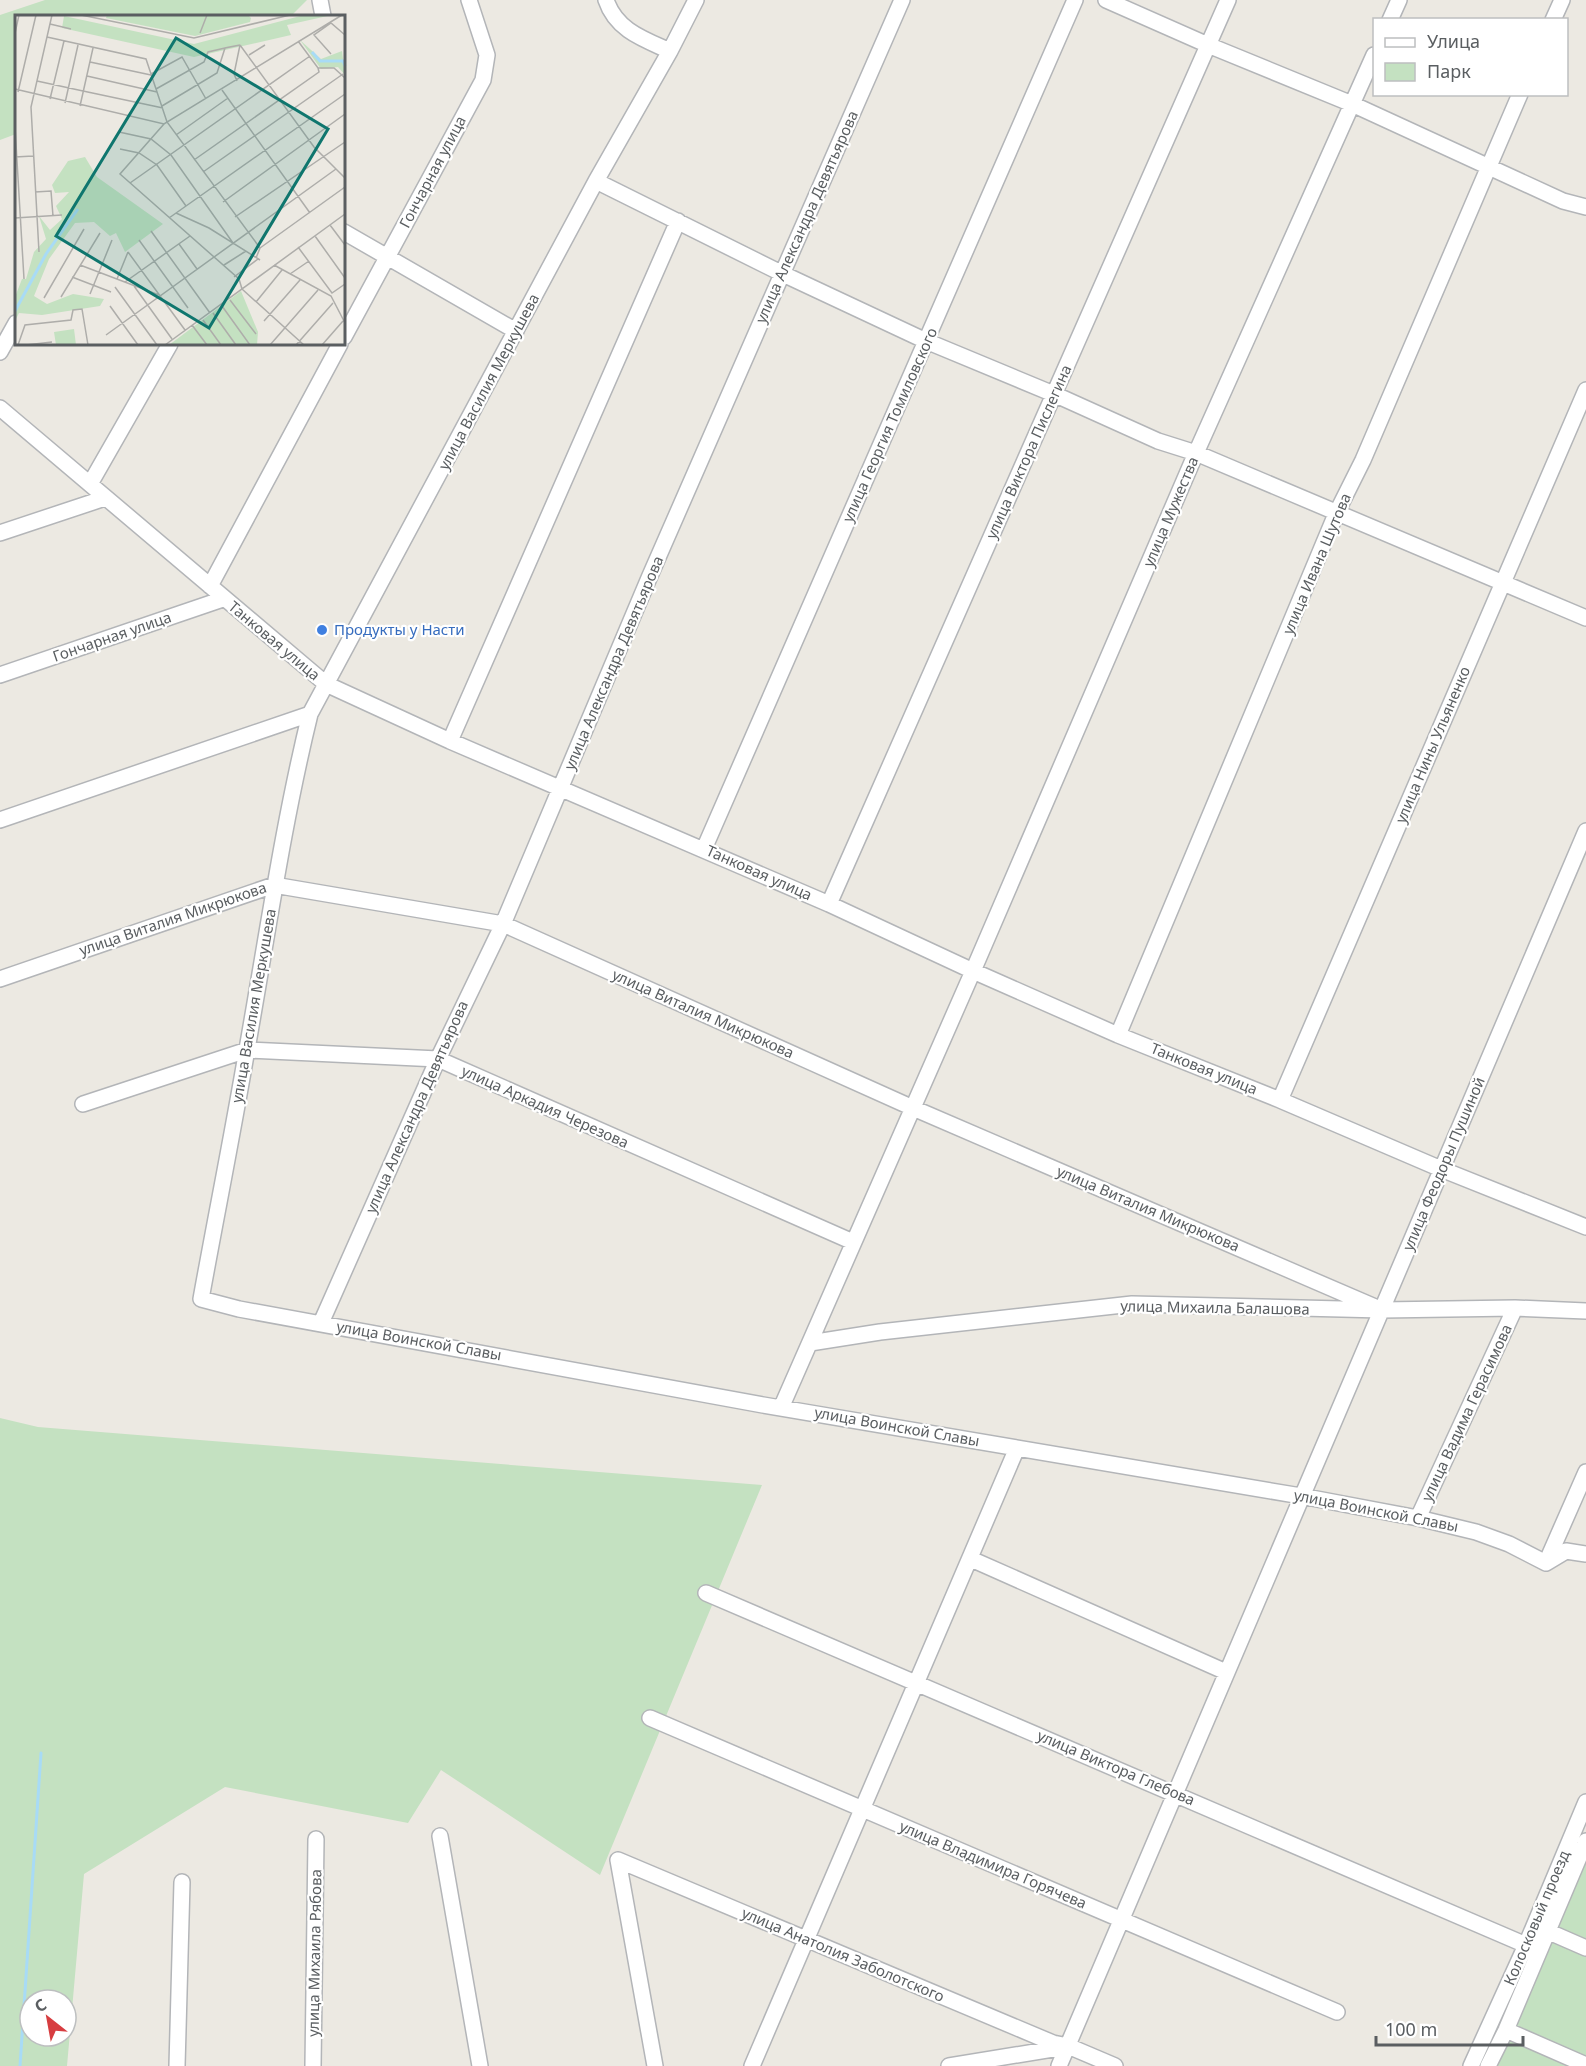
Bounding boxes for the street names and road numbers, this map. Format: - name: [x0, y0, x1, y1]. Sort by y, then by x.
- street label: улица Александра Девятьярова: [750, 107, 862, 326]
- street label: Гончарная улица: [394, 112, 470, 231]
- street label: улица Василия Меркушева: [433, 290, 543, 473]
- street label: улица Георгия Томиловского: [837, 324, 941, 525]
- street label: улица Виктора Пислегина: [981, 361, 1076, 542]
- street label: улица Мужества: [1138, 453, 1202, 570]
- street label: улица Ивана Шутова: [1277, 490, 1355, 637]
- street label: улица Александра Девятьярова: [559, 552, 667, 773]
- street label: Танковая улица: [225, 596, 325, 684]
- street label: Гончарная улица: [50, 606, 174, 666]
- street label: улица Нины Ульяненко: [1390, 663, 1474, 826]
- street label: Танковая улица: [703, 840, 815, 904]
- street label: улица Виталия Микрюкова: [76, 877, 269, 960]
- street label: улица Василия Меркушева: [226, 907, 280, 1105]
- street label: улица Виталия Микрюкова: [609, 964, 797, 1062]
- street label: улица Александра Девятьярова: [360, 997, 472, 1216]
- street label: Танковая улица: [1148, 1037, 1261, 1099]
- street label: улица Аркадия Черезова: [459, 1060, 632, 1152]
- street label: улица Феодоры Пушиной: [1397, 1074, 1489, 1254]
- street label: улица Виталия Микрюкова: [1054, 1160, 1243, 1256]
- street label: улица Михаила Балашова: [1120, 1295, 1310, 1319]
- street label: улица Воинской Славы: [335, 1316, 503, 1364]
- street label: улица Вадима Герасимова: [1416, 1321, 1516, 1504]
- street label: улица Воинской Славы: [813, 1402, 981, 1450]
- street label: улица Воинской Славы: [1292, 1484, 1460, 1536]
- street label: улица Виктора Глебова: [1034, 1725, 1198, 1809]
- street label: улица Владимира Горячева: [897, 1816, 1090, 1913]
- street label: Колосковый проезд: [1499, 1847, 1574, 1988]
- street label: улица Михаила Рябова: [303, 1869, 325, 2037]
- street label: улица Анатолия Заболотского: [739, 1902, 948, 2006]

